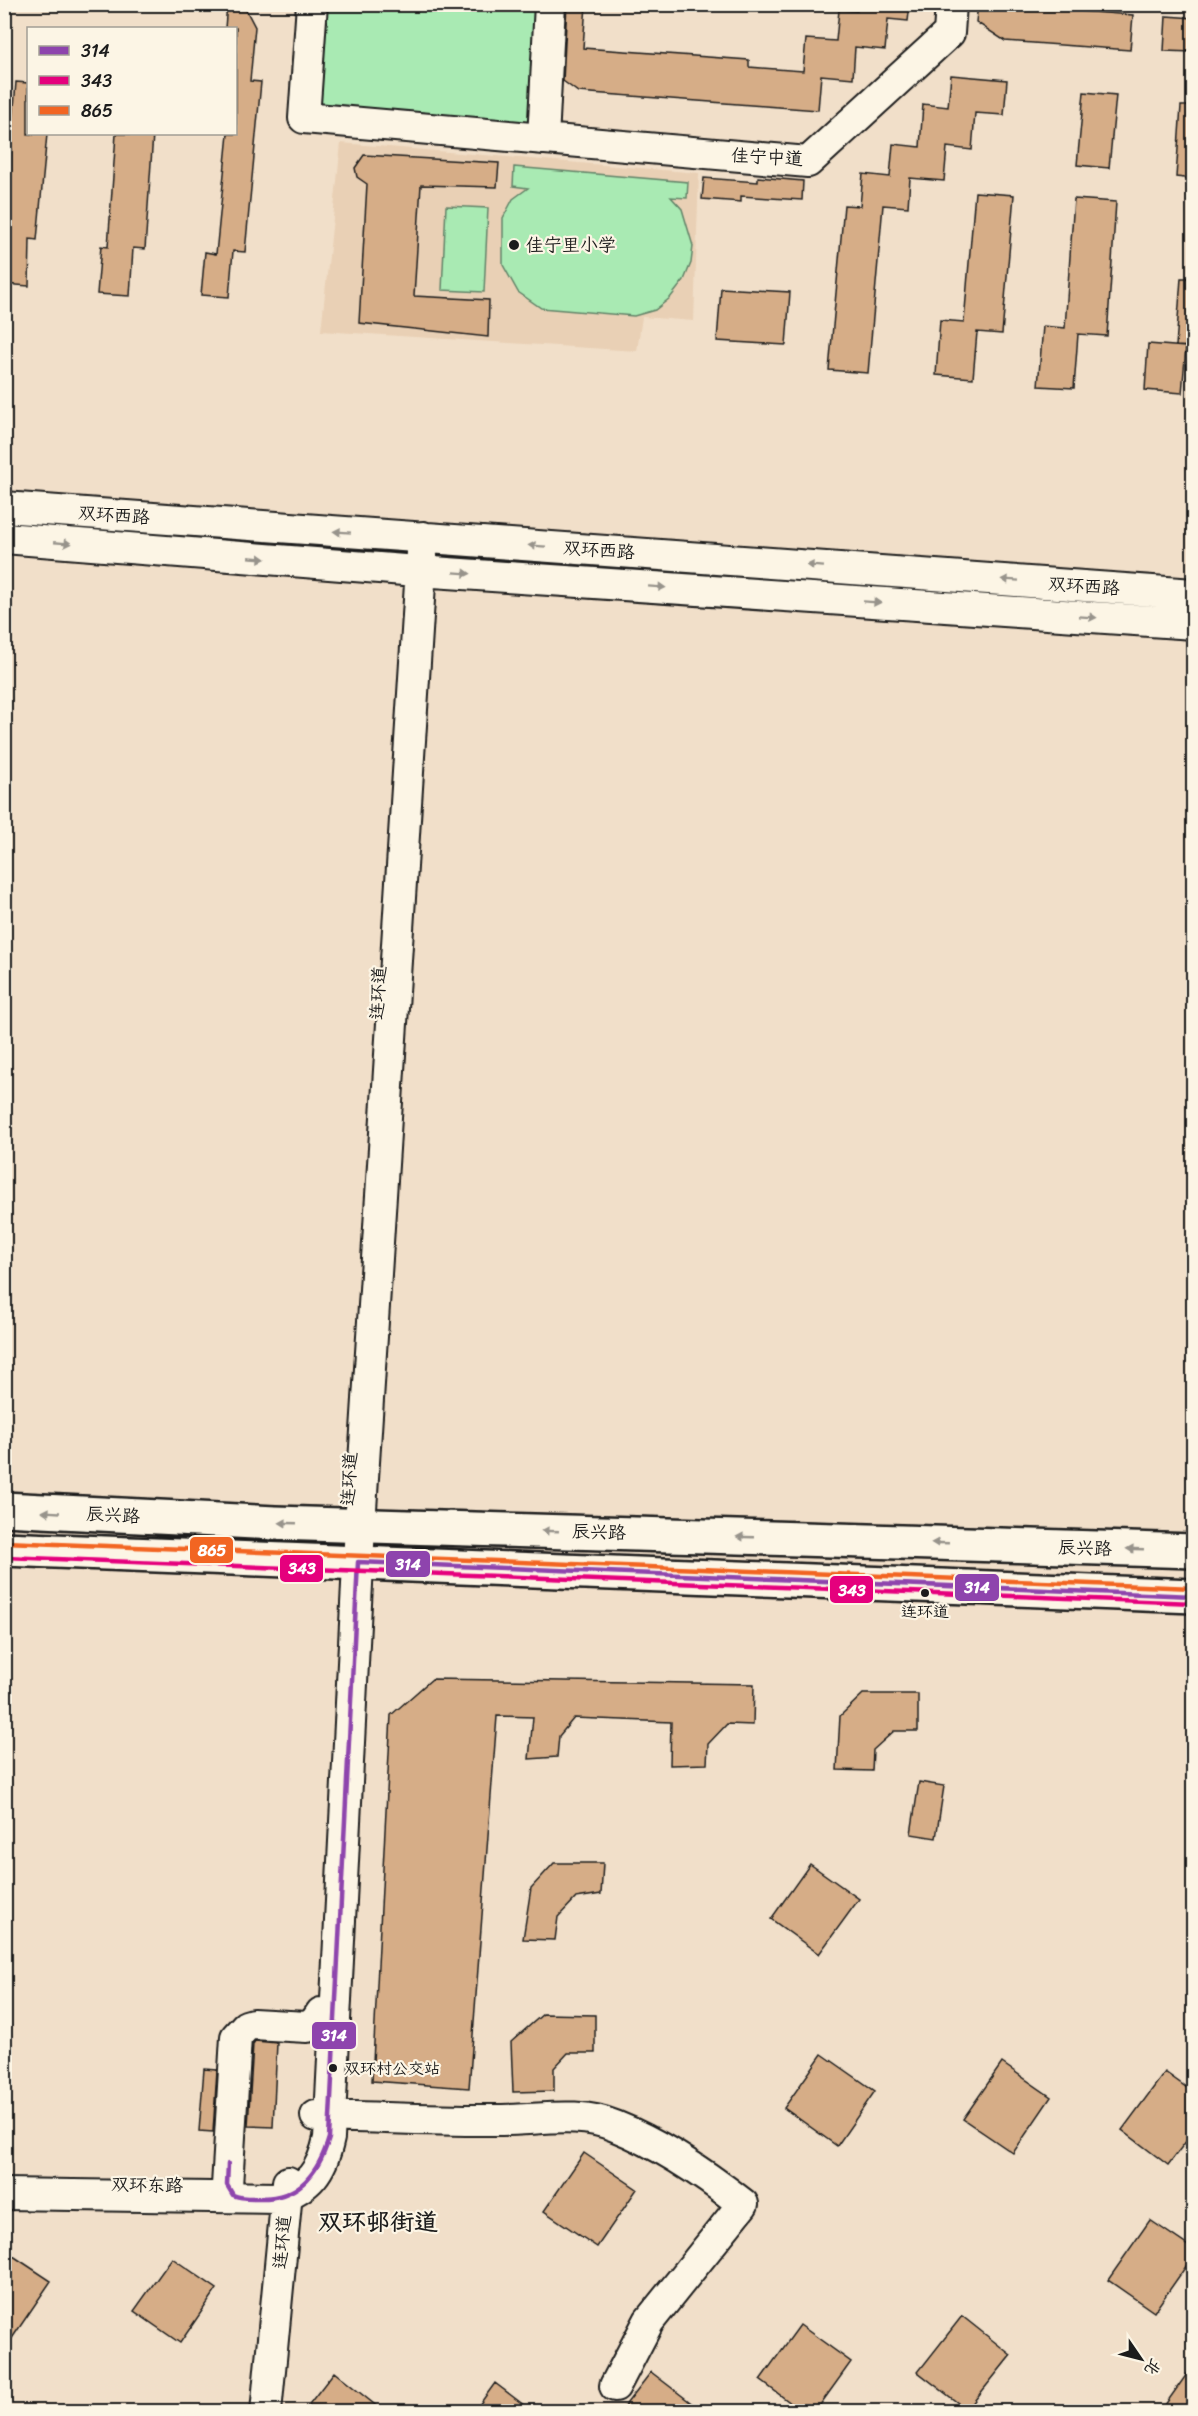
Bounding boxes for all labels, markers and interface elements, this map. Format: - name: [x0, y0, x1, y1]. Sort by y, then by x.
- legend: [27, 27, 237, 135]
- text: 314: [81, 35, 110, 67]
- text: 343: [81, 65, 112, 97]
- text: 865: [81, 95, 113, 127]
- street label: 佳宁中道: [730, 139, 804, 175]
- place label: 佳宁里小学: [526, 229, 616, 261]
- marker: 佳宁里小学: [507, 238, 521, 252]
- street label: 双环西路: [77, 497, 151, 533]
- one-way arrow: [333, 527, 352, 536]
- street label: 双环西路: [562, 532, 636, 568]
- one-way arrow: [53, 538, 72, 547]
- one-way arrow: [527, 541, 546, 551]
- one-way arrow: [248, 553, 267, 563]
- one-way arrow: [805, 561, 824, 571]
- street label: 双环西路: [1047, 568, 1121, 604]
- one-way arrow: [453, 569, 472, 578]
- one-way arrow: [1000, 576, 1019, 585]
- one-way arrow: [647, 582, 666, 592]
- one-way arrow: [863, 597, 882, 607]
- one-way arrow: [1078, 612, 1097, 622]
- street label: 连环道: [361, 965, 395, 1021]
- street label: 连环道: [332, 1451, 366, 1507]
- street label: 辰兴路: [85, 1498, 141, 1532]
- one-way arrow: [42, 1507, 61, 1516]
- street label: 辰兴路: [571, 1515, 627, 1549]
- one-way arrow: [278, 1518, 297, 1528]
- one-way arrow: [541, 1526, 560, 1536]
- street label: 辰兴路: [1057, 1531, 1113, 1565]
- one-way arrow: [736, 1532, 755, 1542]
- line badge: 865: [189, 1536, 234, 1564]
- text: 865: [197, 1536, 226, 1565]
- one-way arrow: [931, 1538, 950, 1548]
- one-way arrow: [1126, 1544, 1145, 1554]
- line badge: 314: [385, 1550, 431, 1578]
- text: 314: [394, 1550, 421, 1579]
- line badge: 343: [279, 1554, 324, 1583]
- text: 343: [287, 1554, 316, 1583]
- line badge: 314: [954, 1573, 1000, 1602]
- text: 314: [963, 1573, 990, 1602]
- line badge: 343: [829, 1575, 874, 1604]
- text: 343: [837, 1576, 866, 1605]
- marker: 连环道: [919, 1587, 931, 1599]
- place label: 连环道: [901, 1597, 949, 1626]
- line badge: 314: [311, 2021, 357, 2050]
- text: 314: [320, 2021, 347, 2050]
- place label: 双环村公交站: [344, 2054, 440, 2083]
- marker: 双环村公交站: [327, 2062, 339, 2074]
- street label: 双环东路: [111, 2168, 183, 2202]
- district label: 双环邨街道: [318, 2201, 438, 2243]
- street label: 连环道: [264, 2214, 300, 2270]
- north arrow: [1111, 2329, 1171, 2389]
- text: 北: [1136, 2352, 1169, 2382]

